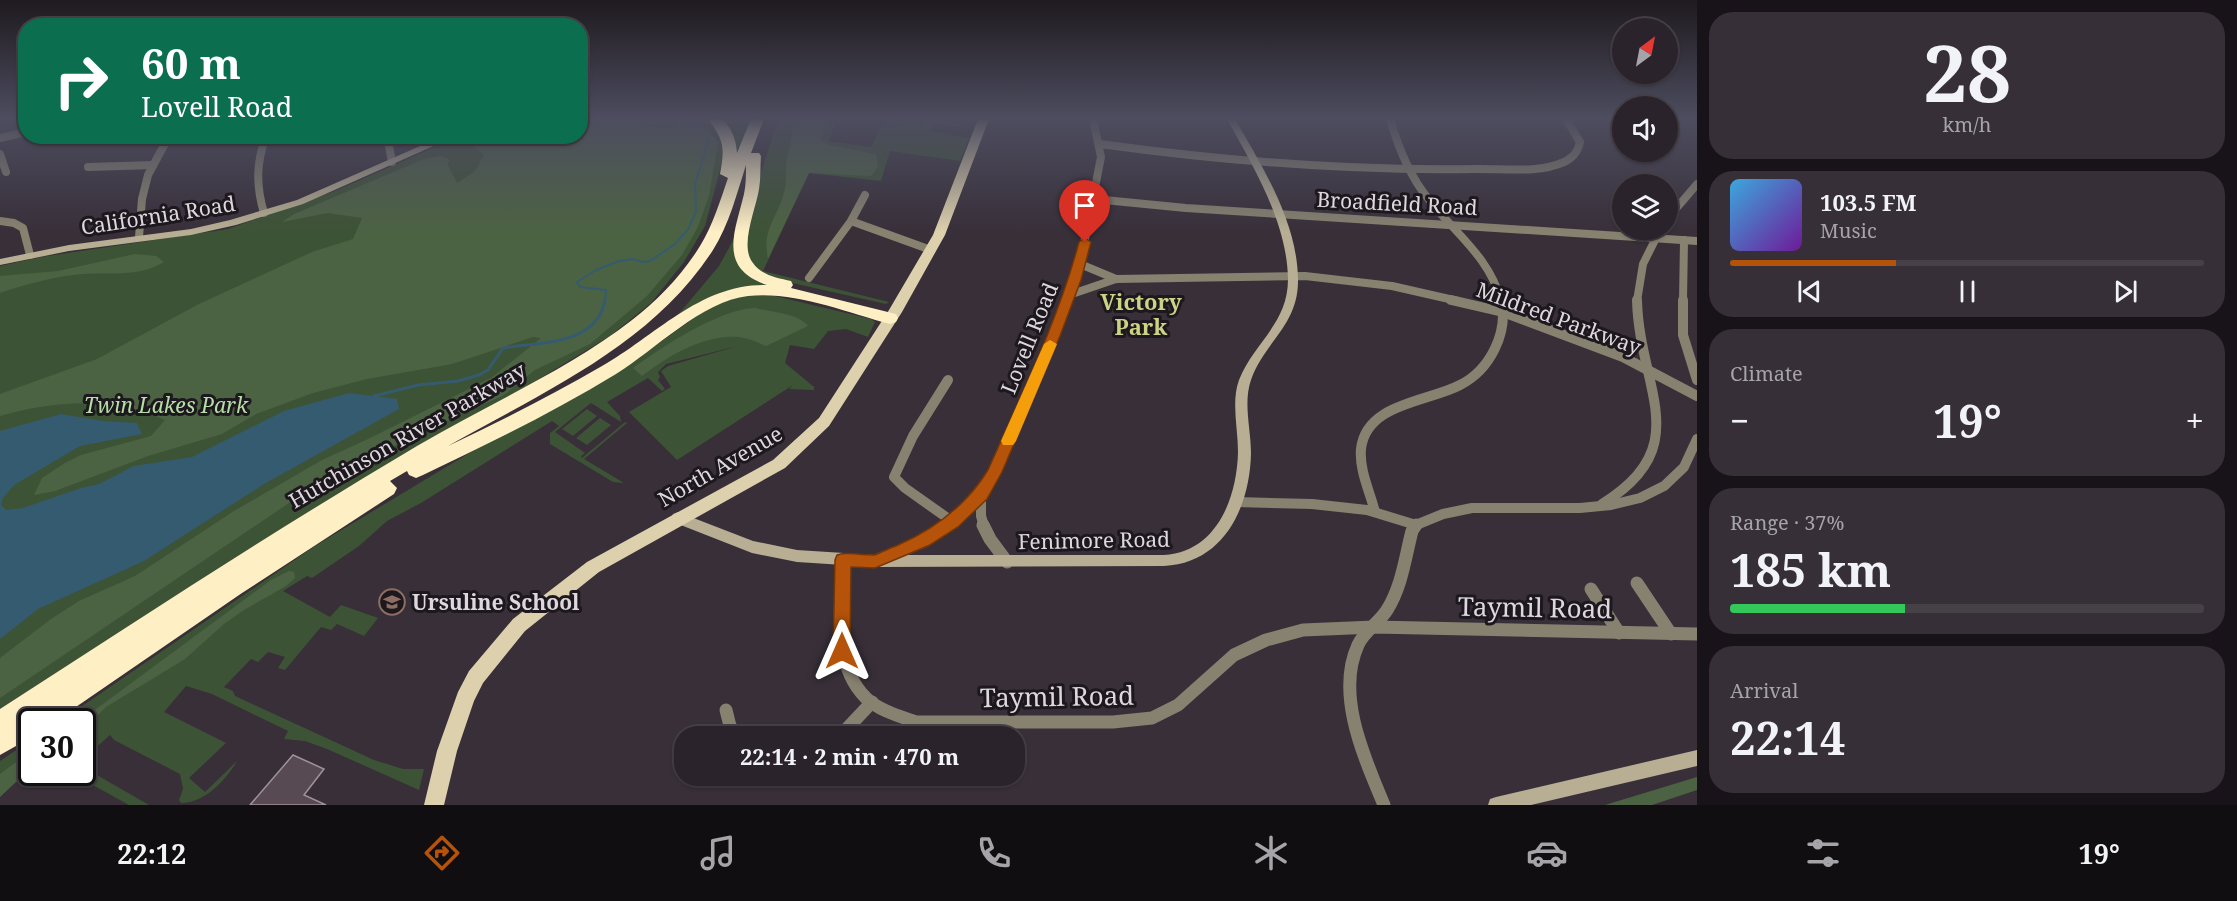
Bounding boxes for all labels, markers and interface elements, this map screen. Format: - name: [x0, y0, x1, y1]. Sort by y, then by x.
- north arrow: [1612, 18, 1678, 84]
- map controls: [1612, 18, 1678, 240]
- text: 28: [1923, 19, 2011, 125]
- text: 60 m: [141, 34, 241, 91]
- icon: right: [42, 42, 120, 120]
- text: Lovell Road: [141, 88, 292, 125]
- button: sound: [1612, 96, 1678, 162]
- text: km/h: [1942, 111, 1992, 138]
- button: layers: [1612, 174, 1678, 240]
- pin: [1059, 180, 1110, 242]
- street label: Broadfield Road: [1316, 185, 1478, 221]
- text: 103.5 FM: [1820, 187, 1917, 217]
- street label: California Road: [79, 189, 237, 241]
- icon: arrive: [1068, 189, 1101, 222]
- text: Music: [1820, 217, 1877, 244]
- street label: Mildred Parkway: [1473, 275, 1645, 361]
- icon: previous: [1793, 275, 1826, 308]
- icon: pause: [1951, 275, 1984, 308]
- icon: next: [2109, 275, 2142, 308]
- street label: Lovell Road: [994, 278, 1064, 398]
- district label: Victory Park: [1100, 286, 1182, 341]
- street label: Hutchinson River Parkway: [283, 356, 531, 514]
- text: Climate: [1730, 360, 1803, 387]
- text: 19°: [1933, 390, 2002, 451]
- park label: Twin Lakes Park: [84, 391, 249, 419]
- text: −: [1730, 398, 1749, 443]
- text: +: [2186, 398, 2204, 443]
- street label: North Avenue: [653, 419, 787, 513]
- text: Range · 37%: [1730, 509, 1844, 536]
- street label: Fenimore Road: [1018, 525, 1170, 555]
- text: 185 km: [1730, 539, 1891, 600]
- school or university icon: Ursuline School: [377, 587, 407, 617]
- place label: Ursuline School: [412, 588, 580, 616]
- street label: Taymil Road: [1458, 588, 1613, 626]
- position arrow: [810, 619, 874, 683]
- street label: Taymil Road: [980, 677, 1135, 715]
- text: Arrival: [1730, 677, 1798, 704]
- text: 22:14: [1730, 707, 1845, 768]
- speed limit sign: 30: [18, 708, 96, 786]
- text: 22:14 · 2 min · 470 m: [740, 741, 959, 771]
- icon: directions: [421, 832, 463, 874]
- icon: music: [697, 832, 739, 874]
- icon: phone: [973, 832, 1015, 874]
- icon: climate: [1250, 832, 1292, 874]
- icon: car: [1526, 832, 1568, 874]
- icon: filters: [1802, 832, 1844, 874]
- text: 22:12: [117, 835, 186, 872]
- text: 19°: [2078, 835, 2120, 872]

